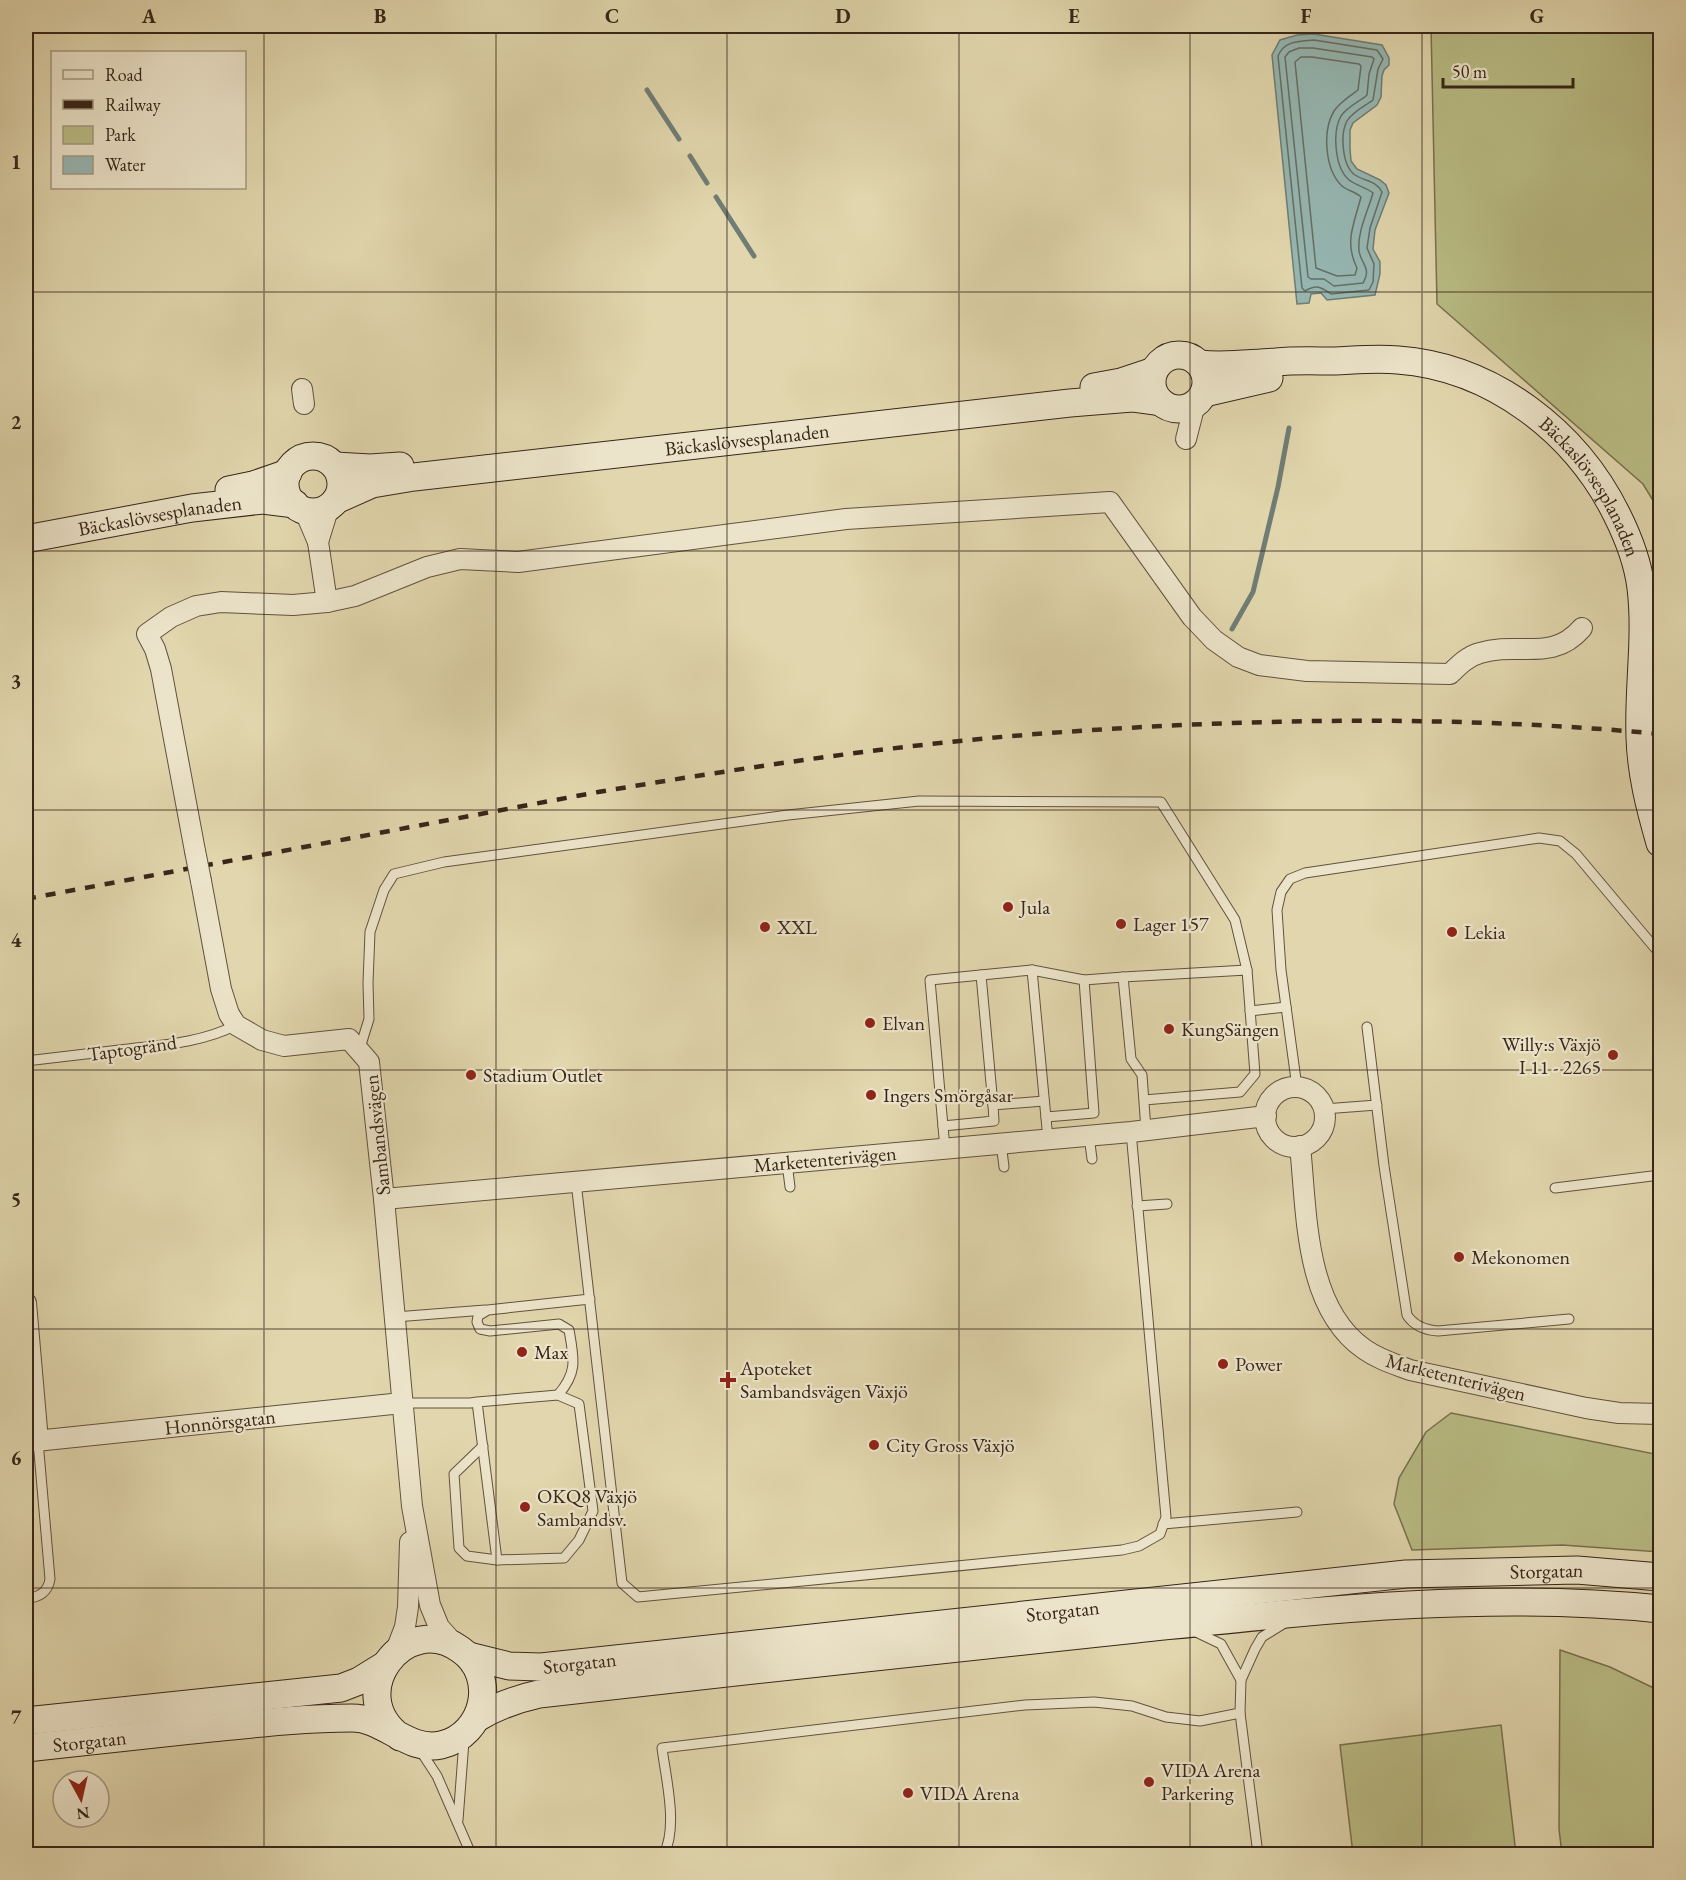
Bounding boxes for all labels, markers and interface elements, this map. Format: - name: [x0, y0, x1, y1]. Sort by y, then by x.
- text: A: [141, 3, 157, 29]
- text: B: [374, 3, 386, 29]
- text: C: [605, 3, 619, 29]
- text: D: [835, 3, 851, 29]
- text: E: [1068, 3, 1080, 29]
- text: F: [1301, 3, 1312, 29]
- text: G: [1530, 3, 1544, 29]
- legend: [51, 51, 246, 189]
- scale bar: [1443, 51, 1574, 89]
- text: 50 m: [1452, 60, 1487, 83]
- text: Road: [105, 63, 144, 86]
- text: Railway: [105, 93, 161, 116]
- text: Park: [105, 123, 136, 146]
- text: 1: [11, 149, 21, 175]
- text: Water: [105, 153, 146, 176]
- text: 2: [11, 409, 22, 435]
- street label: Bäckaslövsesplanaden: [1534, 411, 1646, 560]
- street label: Bäckaslövsesplanaden: [663, 417, 831, 462]
- street label: Bäckaslövsesplanaden: [76, 489, 244, 542]
- text: 3: [11, 668, 21, 694]
- place label: Jula: [1018, 894, 1050, 920]
- marker: Jula: [1001, 900, 1015, 914]
- place label: Lager 157: [1133, 911, 1209, 937]
- place label: XXL: [776, 914, 817, 940]
- marker: Lager 157: [1114, 917, 1128, 931]
- place label: Lekia: [1464, 919, 1506, 945]
- marker: XXL: [758, 920, 772, 934]
- marker: Lekia: [1445, 925, 1459, 939]
- text: 4: [11, 927, 22, 953]
- place label: Elvan: [882, 1010, 926, 1036]
- marker: Elvan: [863, 1016, 877, 1030]
- place label: KungSängen: [1181, 1016, 1280, 1042]
- marker: KungSängen: [1162, 1022, 1176, 1036]
- street label: Taptogränd: [86, 1029, 179, 1067]
- place label: Willy:s Växjö I 11 - 2265: [1502, 1031, 1601, 1080]
- marker: Willy:s Växjö I 11 - 2265: [1606, 1048, 1620, 1062]
- place label: Stadium Outlet: [483, 1062, 603, 1088]
- marker: Stadium Outlet: [464, 1068, 478, 1082]
- street label: Sambandsvägen: [358, 1073, 396, 1197]
- place label: Ingers Smörgåsar: [883, 1082, 1014, 1108]
- marker: Ingers Smörgåsar: [864, 1088, 878, 1102]
- street label: Marketenterivägen: [753, 1140, 898, 1178]
- text: 5: [11, 1186, 21, 1212]
- place label: Mekonomen: [1471, 1244, 1571, 1270]
- marker: Mekonomen: [1452, 1250, 1466, 1264]
- place label: Max: [534, 1339, 569, 1365]
- marker: Max: [515, 1345, 529, 1359]
- street label: Marketenterivägen: [1383, 1347, 1529, 1407]
- place label: Power: [1235, 1351, 1283, 1377]
- place label: Apoteket Sambandsvägen Växjö: [739, 1355, 908, 1404]
- marker: Power: [1216, 1357, 1230, 1371]
- marker: Apoteket Sambandsvägen Växjö: [721, 1373, 735, 1387]
- street label: Honnörsgatan: [163, 1403, 277, 1441]
- place label: City Gross Växjö: [886, 1432, 1015, 1458]
- marker: City Gross Växjö: [867, 1438, 881, 1452]
- text: 6: [11, 1445, 22, 1471]
- place label: OKQ8 Växjö Sambandsv.: [537, 1483, 637, 1532]
- marker: OKQ8 Växjö Sambandsv.: [518, 1500, 532, 1514]
- street label: Storgatan: [1510, 1557, 1585, 1585]
- street label: Storgatan: [1025, 1594, 1101, 1628]
- street label: Storgatan: [542, 1646, 618, 1680]
- text: 7: [11, 1704, 22, 1730]
- street label: Storgatan: [51, 1724, 128, 1758]
- place label: VIDA Arena Parkering: [1161, 1757, 1260, 1806]
- north arrow: [51, 1769, 111, 1829]
- marker: VIDA Arena Parkering: [1142, 1775, 1156, 1789]
- place label: VIDA Arena: [920, 1780, 1019, 1806]
- marker: VIDA Arena: [901, 1786, 915, 1800]
- text: N: [75, 1802, 91, 1825]

